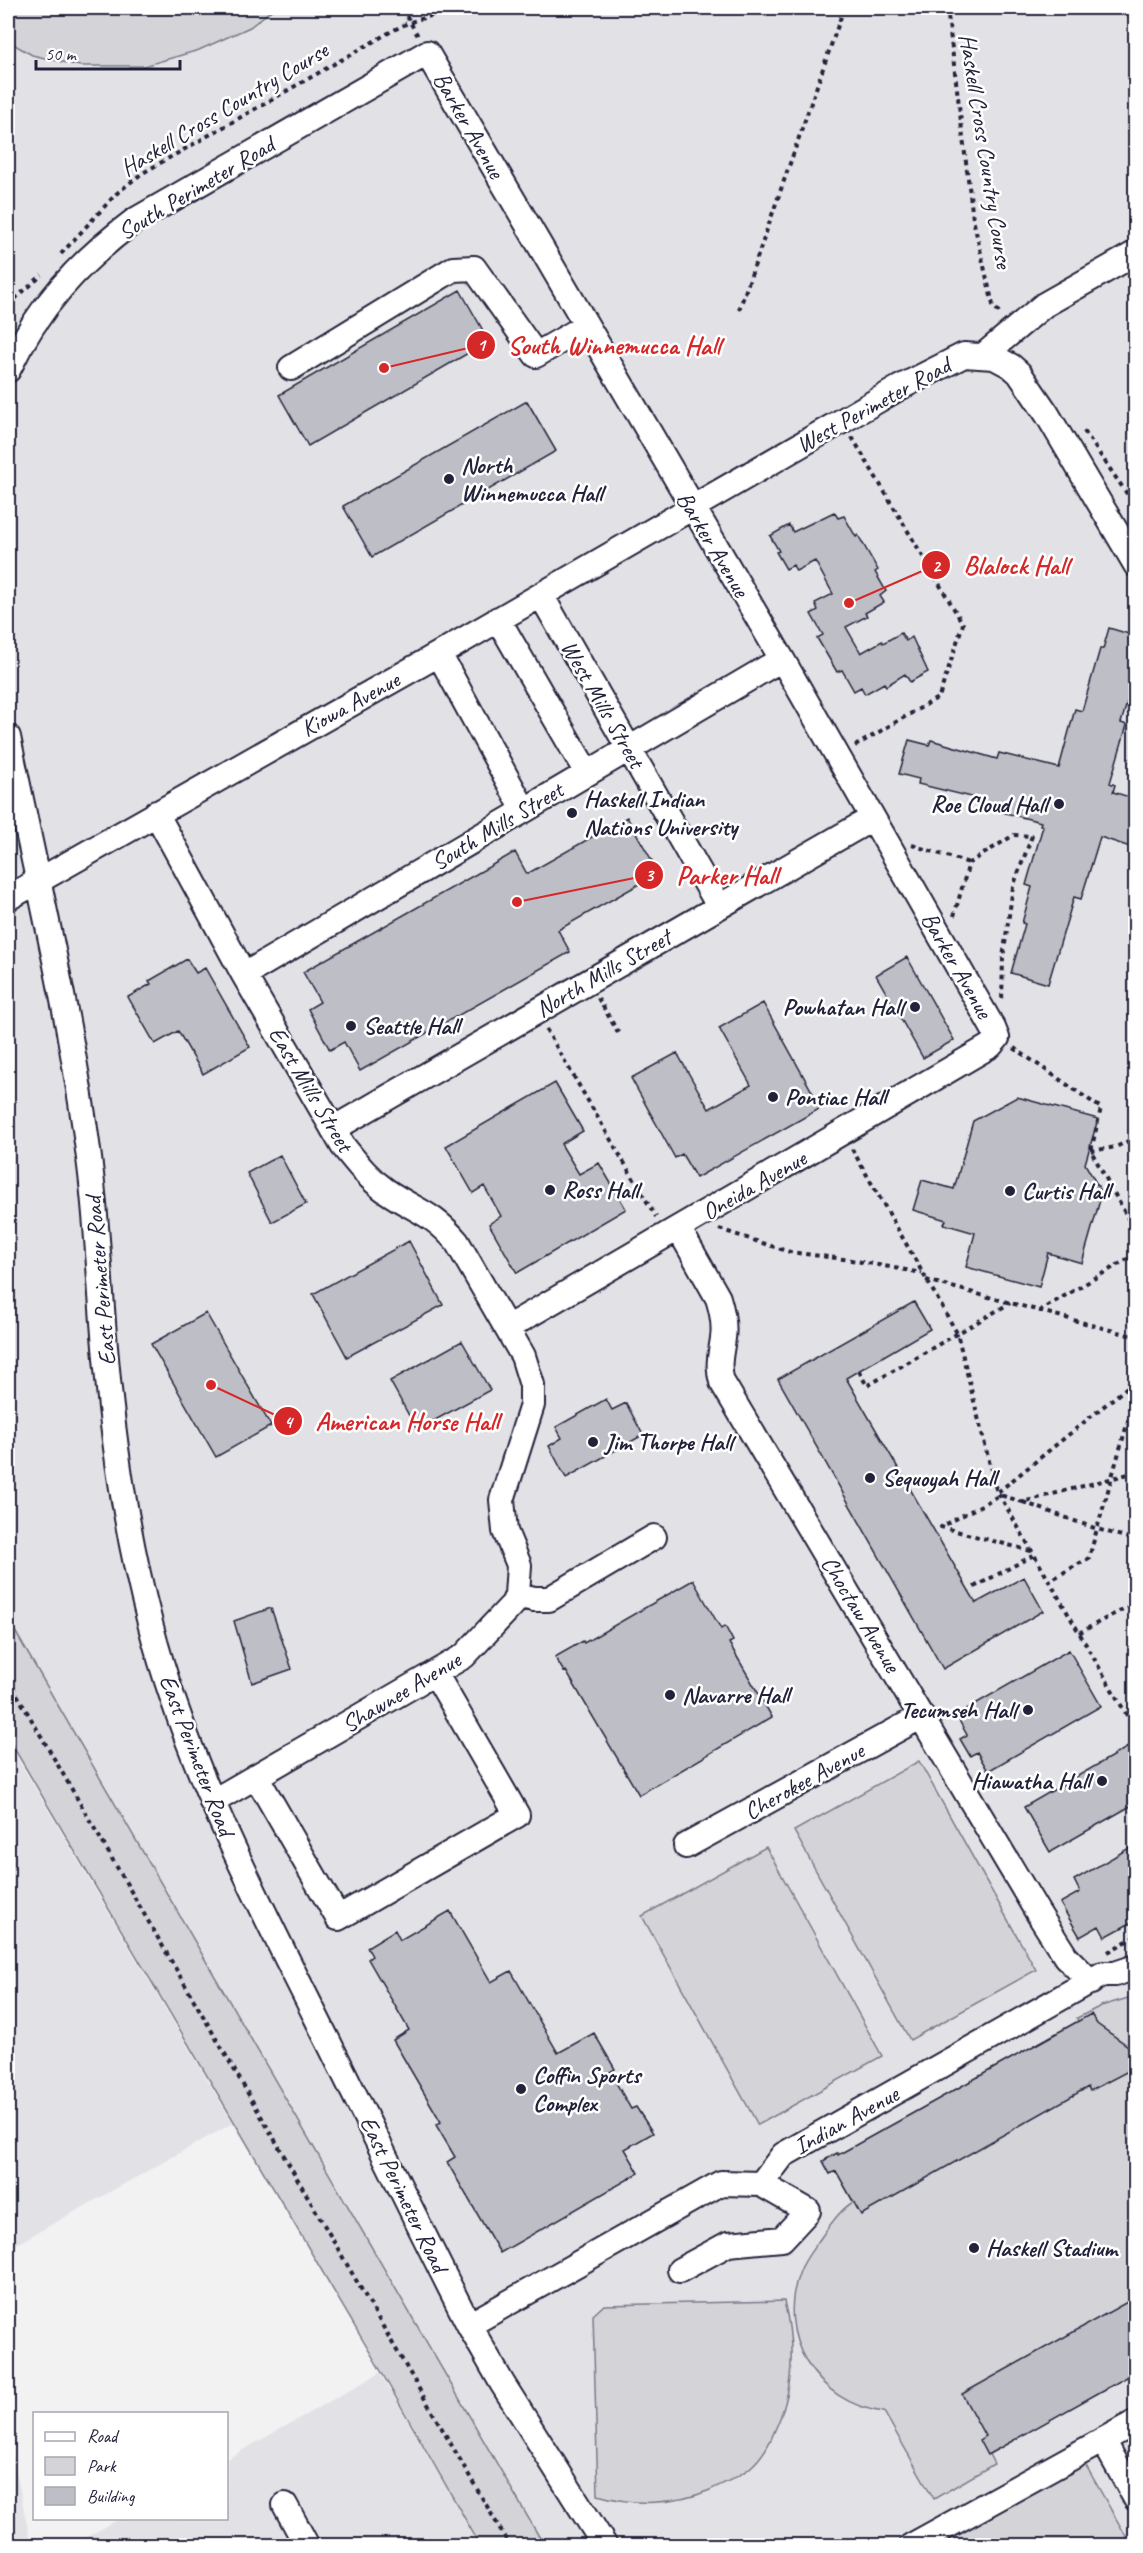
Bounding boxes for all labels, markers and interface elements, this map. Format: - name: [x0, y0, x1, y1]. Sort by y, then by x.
- street label: Haskell Cross Country Course: [953, 32, 1020, 272]
- scale bar: [36, 33, 180, 71]
- street label: Haskell Cross Country Course: [115, 34, 335, 183]
- text: 50 m: [45, 43, 78, 65]
- street label: Barker Avenue: [427, 66, 513, 185]
- street label: South Perimeter Road: [112, 128, 283, 246]
- callout: South Winnemucca Hall: [466, 323, 732, 367]
- text: South Winnemucca Hall: [508, 329, 726, 362]
- text: 1: [477, 334, 487, 356]
- street label: West Perimeter Road: [791, 349, 958, 460]
- place label: North Winnemucca Hall: [461, 450, 607, 508]
- marker: North Winnemucca Hall: [442, 472, 456, 486]
- street label: Barker Avenue: [670, 486, 757, 604]
- callout: Blalock Hall: [921, 543, 1081, 587]
- text: Blalock Hall: [963, 549, 1074, 582]
- text: 2: [932, 555, 942, 577]
- street label: West Mills Street: [554, 635, 653, 775]
- street label: Kiowa Avenue: [295, 664, 407, 743]
- street label: South Mills Street: [426, 774, 570, 877]
- place label: Haskell Indian Nations University: [584, 784, 740, 842]
- place label: Roe Cloud Hall: [930, 789, 1052, 819]
- marker: Roe Cloud Hall: [1052, 797, 1066, 811]
- marker: Haskell Indian Nations University: [565, 806, 579, 820]
- callout: Parker Hall: [634, 853, 790, 897]
- text: Parker Hall: [676, 859, 782, 892]
- text: 3: [645, 864, 655, 886]
- street label: Barker Avenue: [915, 906, 1001, 1025]
- street label: North Mills Street: [530, 921, 679, 1024]
- place label: Powhatan Hall: [783, 992, 908, 1022]
- marker: Powhatan Hall: [908, 1000, 922, 1014]
- place label: Seattle Hall: [363, 1011, 464, 1041]
- marker: Seattle Hall: [344, 1019, 358, 1033]
- street label: East Mills Street: [262, 1021, 361, 1159]
- place label: Pontiac Hall: [785, 1082, 891, 1112]
- marker: Pontiac Hall: [766, 1090, 780, 1104]
- street label: Oneida Avenue: [697, 1142, 813, 1227]
- place label: Ross Hall: [562, 1175, 643, 1205]
- place label: Curtis Hall: [1022, 1176, 1115, 1206]
- marker: Ross Hall: [543, 1183, 557, 1197]
- marker: Curtis Hall: [1003, 1184, 1017, 1198]
- street label: East Perimeter Road: [77, 1192, 122, 1367]
- callout: American Horse Hall: [273, 1399, 511, 1443]
- text: American Horse Hall: [315, 1405, 503, 1438]
- text: 4: [284, 1411, 294, 1433]
- place label: Jim Thorpe Hall: [603, 1427, 737, 1457]
- marker: Jim Thorpe Hall: [586, 1435, 600, 1449]
- place label: Sequoyah Hall: [882, 1463, 1001, 1493]
- marker: Sequoyah Hall: [863, 1471, 877, 1485]
- street label: Choctaw Avenue: [815, 1550, 909, 1680]
- street label: Shawnee Avenue: [336, 1644, 468, 1739]
- street label: East Perimeter Road: [153, 1670, 243, 1843]
- place label: Navarre Hall: [682, 1680, 794, 1710]
- marker: Navarre Hall: [663, 1688, 677, 1702]
- place label: Tecumseh Hall: [900, 1695, 1021, 1725]
- marker: Tecumseh Hall: [1021, 1703, 1035, 1717]
- street label: Cherokee Avenue: [739, 1735, 871, 1826]
- place label: Hiawatha Hall: [971, 1766, 1095, 1796]
- marker: Hiawatha Hall: [1095, 1774, 1109, 1788]
- place label: Coffin Sports Complex: [533, 2060, 643, 2118]
- street label: Indian Avenue: [788, 2078, 906, 2161]
- marker: Coffin Sports Complex: [514, 2082, 528, 2096]
- street label: East Perimeter Road: [353, 2111, 456, 2280]
- place label: Haskell Stadium: [986, 2233, 1119, 2263]
- marker: Haskell Stadium: [967, 2241, 981, 2255]
- legend: [33, 2412, 228, 2520]
- text: Road: [87, 2425, 120, 2447]
- text: Park: [87, 2455, 117, 2477]
- text: Building: [87, 2485, 136, 2507]

